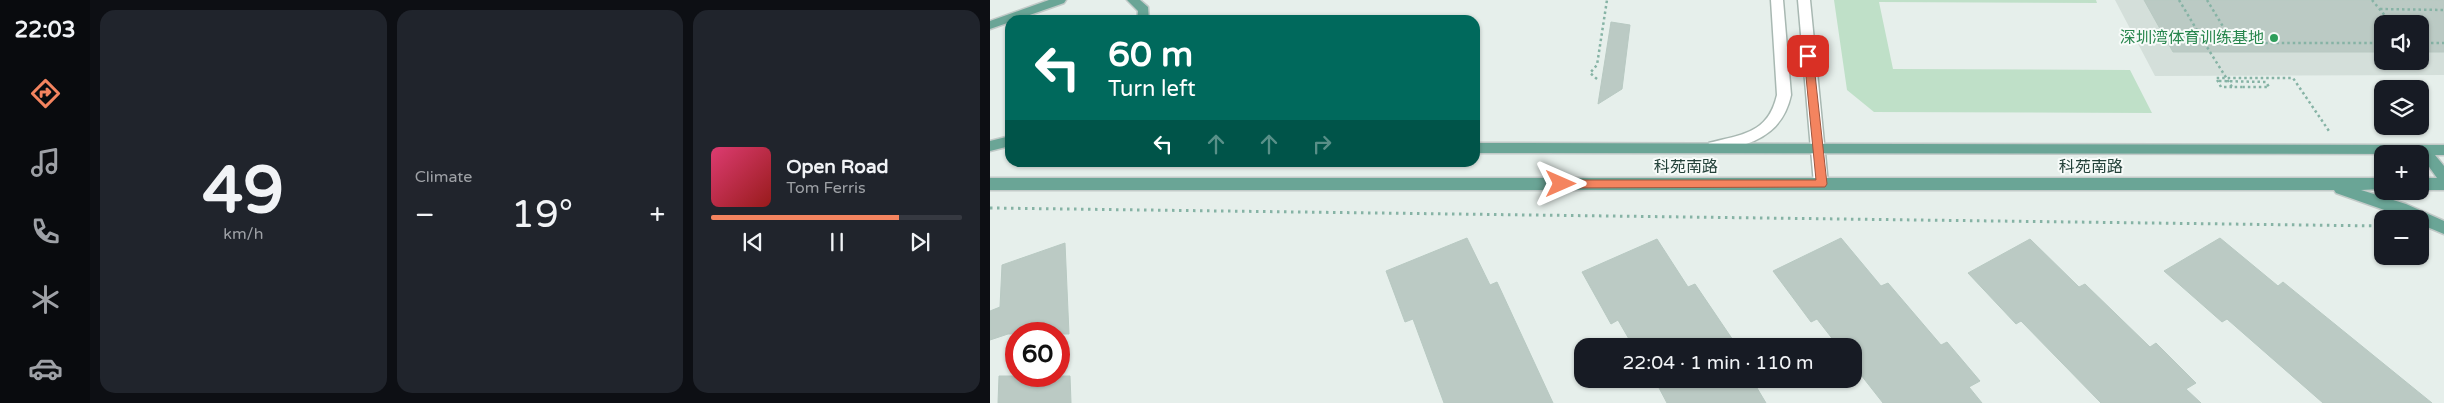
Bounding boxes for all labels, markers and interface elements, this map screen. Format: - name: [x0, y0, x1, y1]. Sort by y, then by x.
- map controls: [2374, 15, 2429, 265]
- button: sound: [2374, 15, 2429, 70]
- text: 22:03: [15, 17, 75, 43]
- place label: 深圳湾体育训练基地: [2120, 28, 2264, 48]
- marker: 深圳湾体育训练基地: [2268, 32, 2280, 44]
- text: 60 m: [1108, 34, 1193, 76]
- icon: left: [1025, 35, 1090, 100]
- pin: [1787, 35, 1829, 77]
- icon: arrive: [1794, 42, 1822, 70]
- icon: directions: [28, 76, 63, 111]
- text: Turn left: [1108, 76, 1196, 102]
- button: layers: [2374, 80, 2429, 135]
- icon: left: [1149, 130, 1177, 158]
- icon: ahead: [1202, 130, 1230, 158]
- icon: ahead: [1255, 130, 1283, 158]
- icon: right: [1308, 130, 1336, 158]
- icon: music: [28, 145, 63, 180]
- button: +: [2374, 145, 2429, 200]
- text: 49: [203, 152, 284, 231]
- text: Open Road: [786, 156, 889, 178]
- position arrow: [1534, 157, 1586, 209]
- street label: 科苑南路: [1654, 157, 1718, 177]
- street label: 科苑南路: [2059, 157, 2123, 177]
- text: Climate: [415, 167, 472, 187]
- text: Tom Ferris: [786, 178, 866, 198]
- text: 19°: [511, 192, 573, 238]
- text: −: [415, 198, 435, 232]
- text: +: [650, 198, 665, 232]
- button: −: [2374, 210, 2429, 265]
- icon: phone: [28, 214, 63, 249]
- text: km/h: [223, 224, 263, 244]
- icon: previous: [739, 228, 767, 256]
- icon: pause: [823, 228, 851, 256]
- icon: next: [906, 228, 934, 256]
- icon: climate: [28, 282, 63, 317]
- speed limit sign: 60: [1005, 322, 1070, 387]
- icon: car: [28, 351, 63, 386]
- text: 22:04 · 1 min · 110 m: [1622, 352, 1814, 374]

